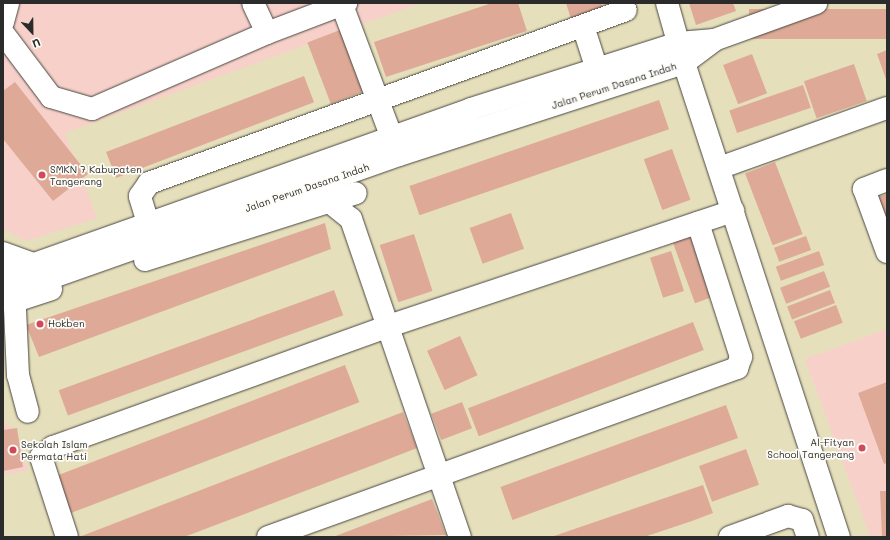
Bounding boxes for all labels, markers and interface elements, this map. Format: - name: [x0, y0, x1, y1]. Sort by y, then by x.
- north arrow: [12, 12, 52, 52]
- text: U: [30, 35, 43, 52]
- street label: Jalan Perum Dasana Indah: [550, 60, 678, 112]
- street label: Jalan Perum Dasana Indah: [243, 161, 371, 215]
- place label: SMKN 7 Kabupaten Tangerang: [50, 163, 142, 186]
- marker: SMKN 7 Kabupaten Tangerang: [37, 170, 47, 180]
- place label: Hokben: [48, 318, 84, 330]
- marker: Hokben: [35, 319, 45, 329]
- place label: Al-Fityan School Tangerang: [767, 436, 854, 460]
- place label: Sekolah Islam Permata Hati: [21, 438, 88, 462]
- marker: Al-Fityan School Tangerang: [857, 443, 867, 453]
- marker: Sekolah Islam Permata Hati: [8, 445, 18, 455]

